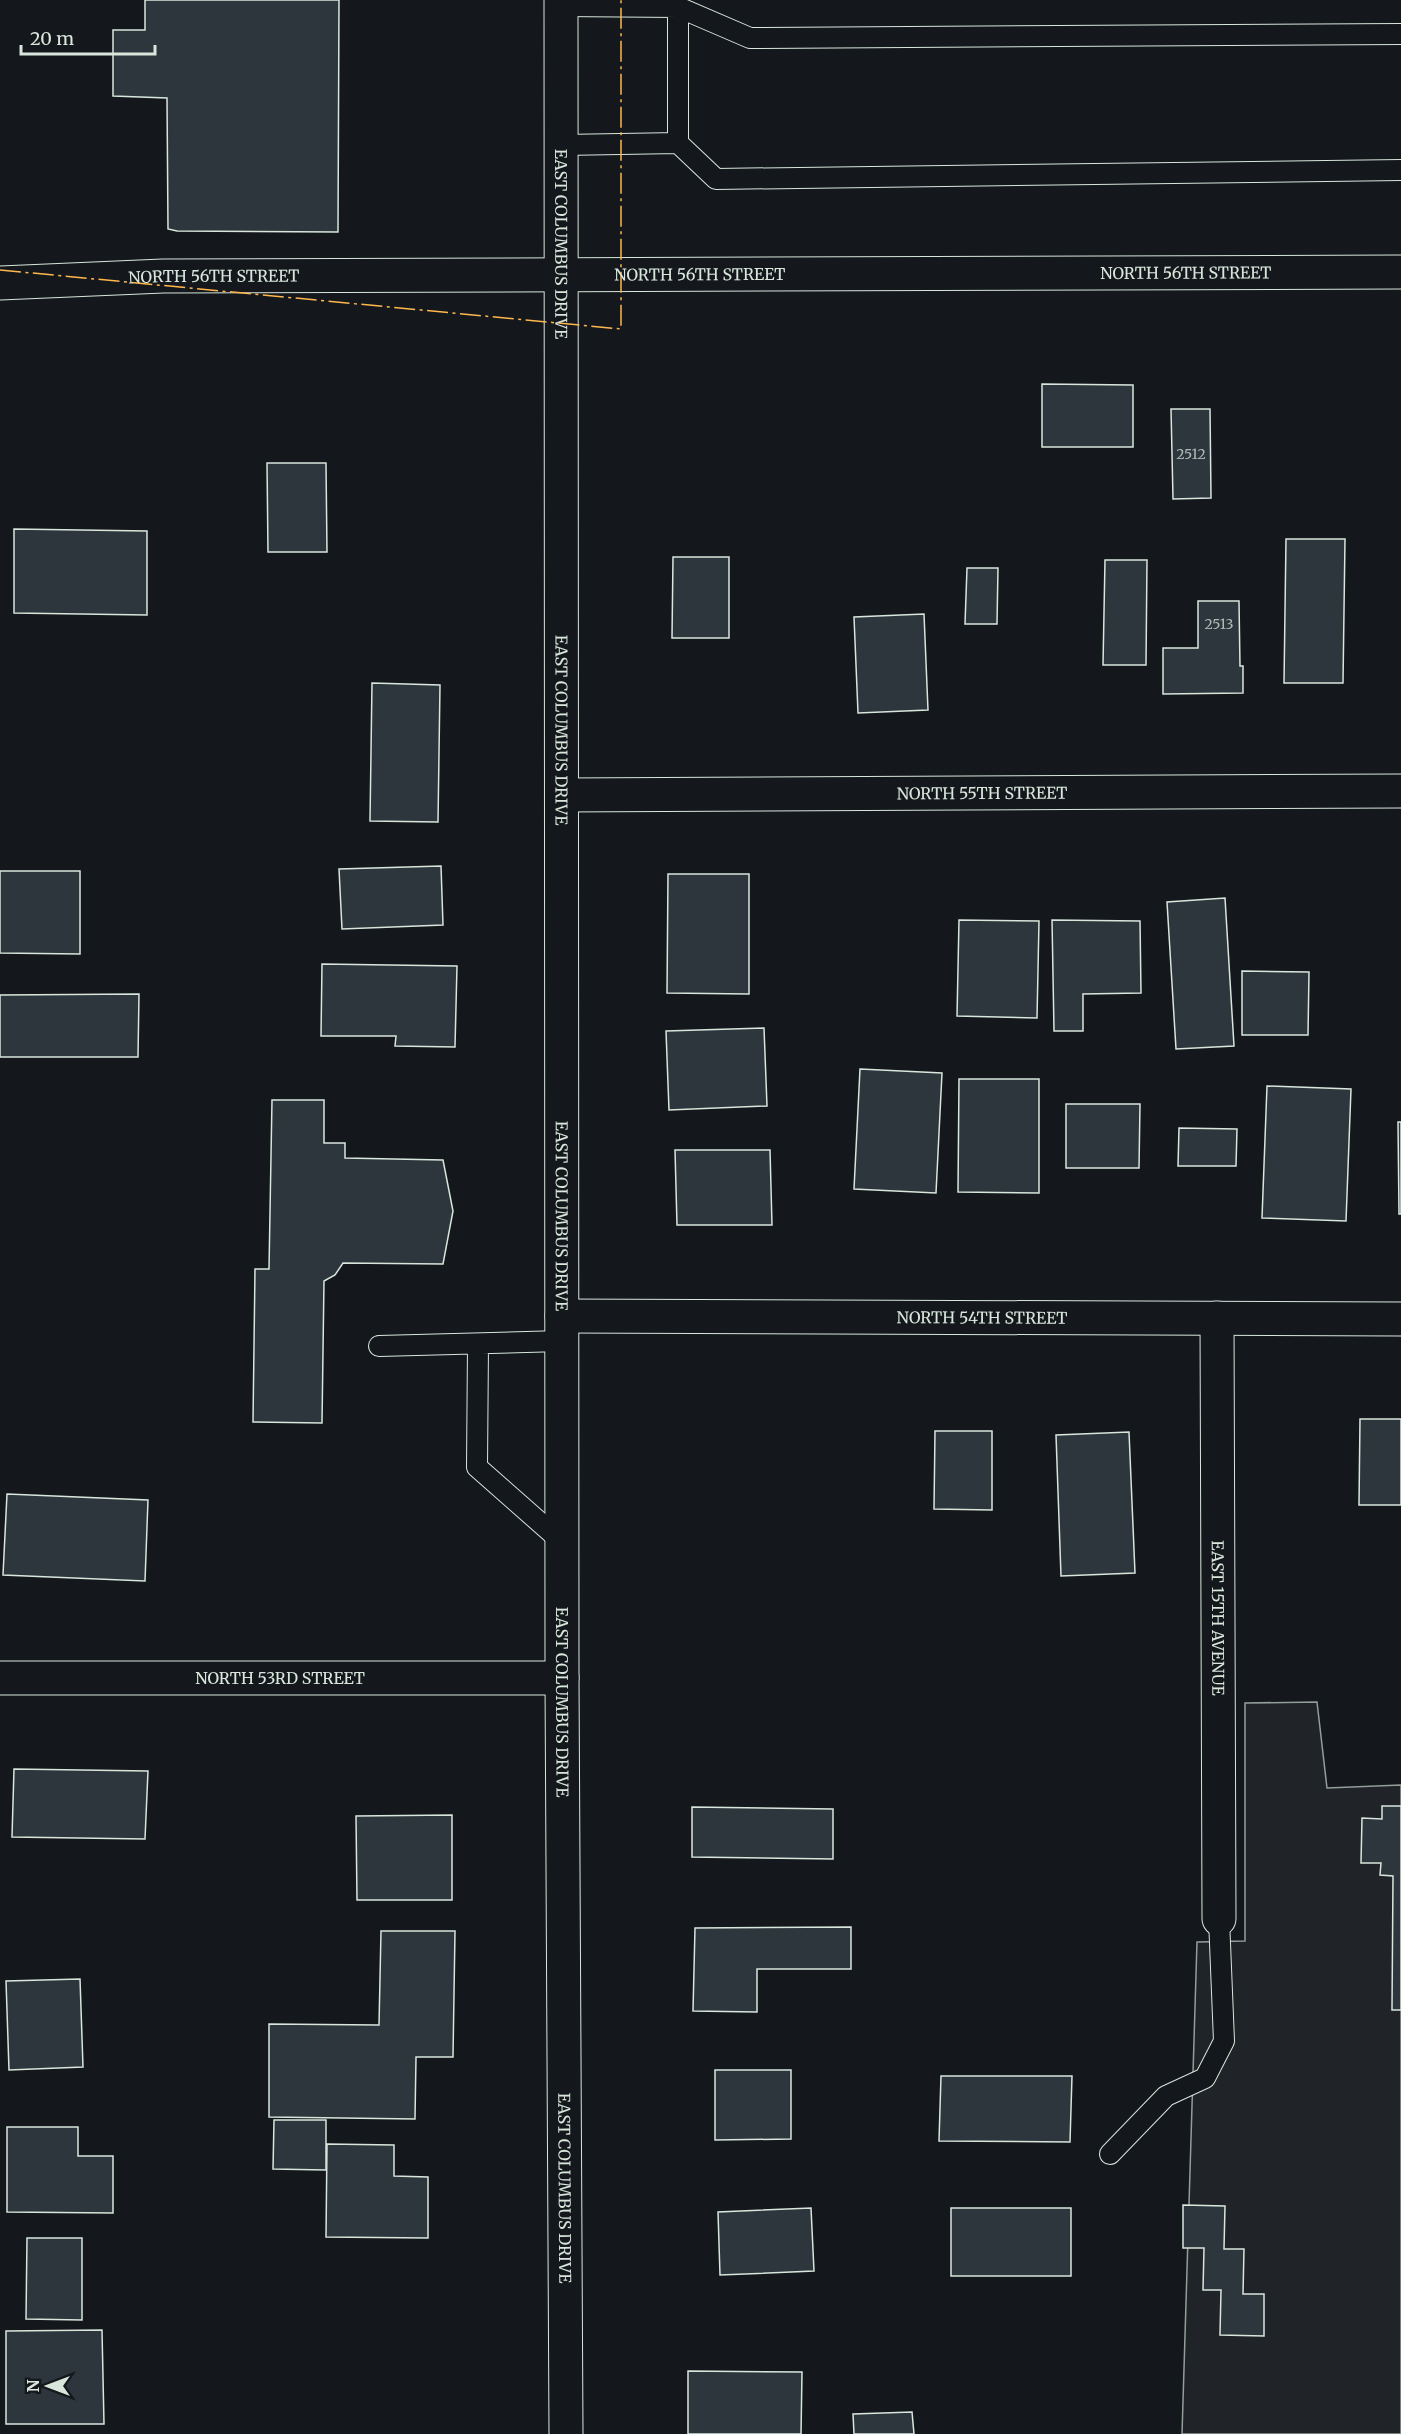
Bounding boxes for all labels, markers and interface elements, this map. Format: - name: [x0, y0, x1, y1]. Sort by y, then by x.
- scale bar: [21, 18, 154, 56]
- text: 20 m: [30, 27, 74, 50]
- street label: EAST COLUMBUS DRIVE: [551, 149, 571, 340]
- street label: NORTH 56TH STREET: [1100, 262, 1272, 283]
- street label: NORTH 56TH STREET: [614, 264, 786, 285]
- street label: NORTH 56TH STREET: [128, 266, 300, 287]
- house number: 2512: [1176, 445, 1206, 463]
- house number: 2513: [1204, 615, 1234, 633]
- street label: EAST COLUMBUS DRIVE: [551, 635, 571, 826]
- street label: NORTH 55TH STREET: [897, 783, 1067, 803]
- street label: EAST COLUMBUS DRIVE: [552, 1121, 572, 1312]
- street label: NORTH 54TH STREET: [897, 1307, 1067, 1328]
- street label: EAST 15TH AVENUE: [1208, 1540, 1228, 1697]
- street label: EAST COLUMBUS DRIVE: [552, 1607, 573, 1798]
- street label: NORTH 53RD STREET: [195, 1668, 365, 1688]
- street label: EAST COLUMBUS DRIVE: [554, 2093, 575, 2284]
- north arrow: [18, 2356, 78, 2416]
- text: N: [23, 2379, 43, 2392]

